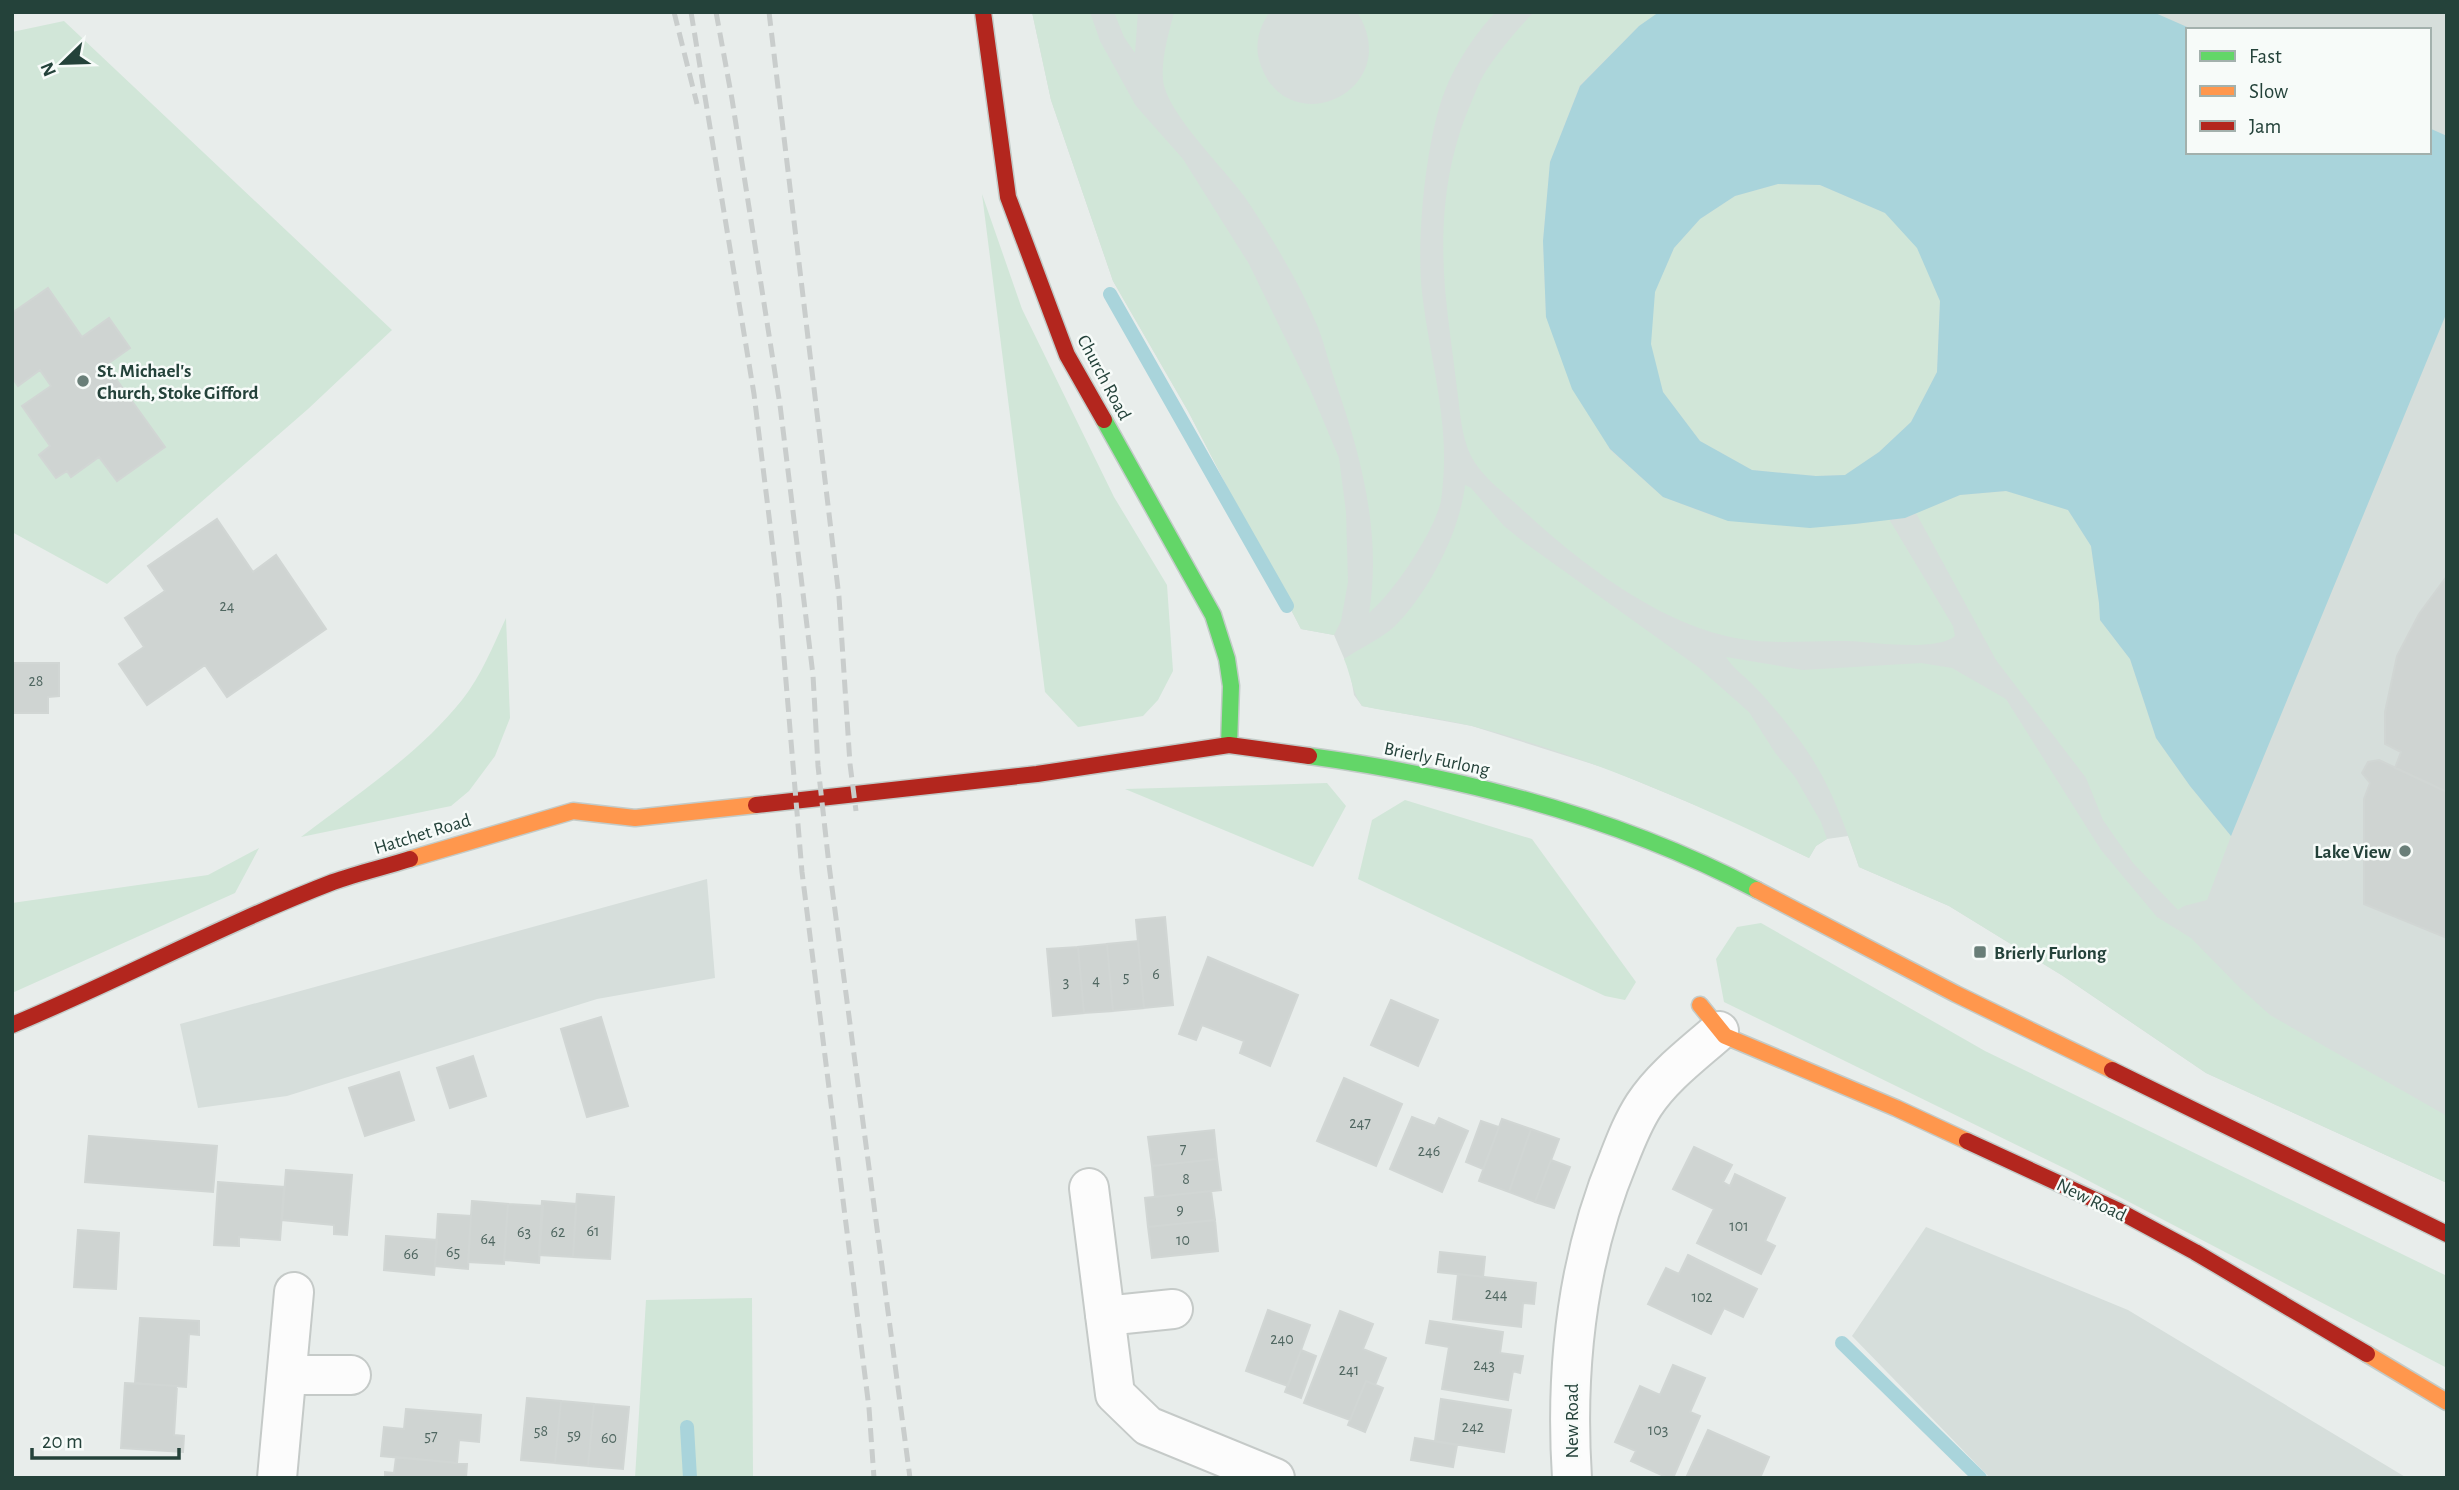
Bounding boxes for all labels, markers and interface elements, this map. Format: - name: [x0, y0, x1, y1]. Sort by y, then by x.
- north arrow: [28, 28, 98, 98]
- legend: [2186, 28, 2431, 154]
- text: Fast: [2249, 46, 2282, 67]
- text: N: [37, 59, 60, 79]
- text: Slow: [2249, 81, 2288, 102]
- text: Jam: [2249, 116, 2281, 137]
- street label: Church Road: [1073, 332, 1134, 424]
- place label: St. Michael's Church, Stoke Gifford: [97, 362, 259, 403]
- marker: St. Michael's Church, Stoke Gifford: [75, 373, 91, 389]
- house number: 24: [220, 598, 235, 614]
- house number: 28: [29, 673, 43, 689]
- street label: Brierly Furlong: [1382, 739, 1492, 780]
- street label: Hatchet Road: [372, 811, 473, 858]
- place label: Lake View: [2314, 843, 2392, 862]
- marker: Lake View: [2397, 843, 2413, 859]
- marker: Brierly Furlong: [1972, 944, 1988, 960]
- place label: Brierly Furlong: [1994, 944, 2107, 963]
- house number: 6: [1152, 966, 1160, 982]
- house number: 5: [1123, 969, 1129, 985]
- house number: 4: [1092, 972, 1100, 988]
- house number: 3: [1063, 974, 1069, 990]
- house number: 247: [1349, 1115, 1371, 1131]
- house number: 7: [1180, 1141, 1187, 1157]
- house number: 246: [1418, 1143, 1440, 1159]
- house number: 8: [1182, 1171, 1190, 1187]
- street label: New Road: [2053, 1175, 2129, 1225]
- house number: 9: [1176, 1202, 1184, 1218]
- house number: 101: [1729, 1218, 1749, 1234]
- house number: 61: [586, 1223, 600, 1239]
- house number: 63: [517, 1224, 531, 1240]
- house number: 62: [551, 1224, 565, 1240]
- house number: 64: [480, 1231, 496, 1247]
- house number: 10: [1176, 1232, 1190, 1248]
- house number: 65: [446, 1244, 460, 1260]
- house number: 66: [403, 1246, 419, 1262]
- house number: 244: [1485, 1286, 1508, 1302]
- house number: 102: [1691, 1289, 1713, 1305]
- house number: 240: [1270, 1331, 1294, 1347]
- house number: 243: [1473, 1357, 1495, 1373]
- house number: 241: [1339, 1362, 1359, 1378]
- street label: New Road: [1563, 1383, 1582, 1459]
- scale bar: [32, 1416, 178, 1460]
- house number: 242: [1462, 1419, 1484, 1435]
- house number: 103: [1648, 1422, 1668, 1438]
- house number: 58: [534, 1423, 548, 1439]
- house number: 59: [567, 1427, 581, 1443]
- house number: 57: [424, 1428, 438, 1444]
- house number: 60: [601, 1430, 617, 1446]
- text: 20 m: [42, 1431, 83, 1452]

